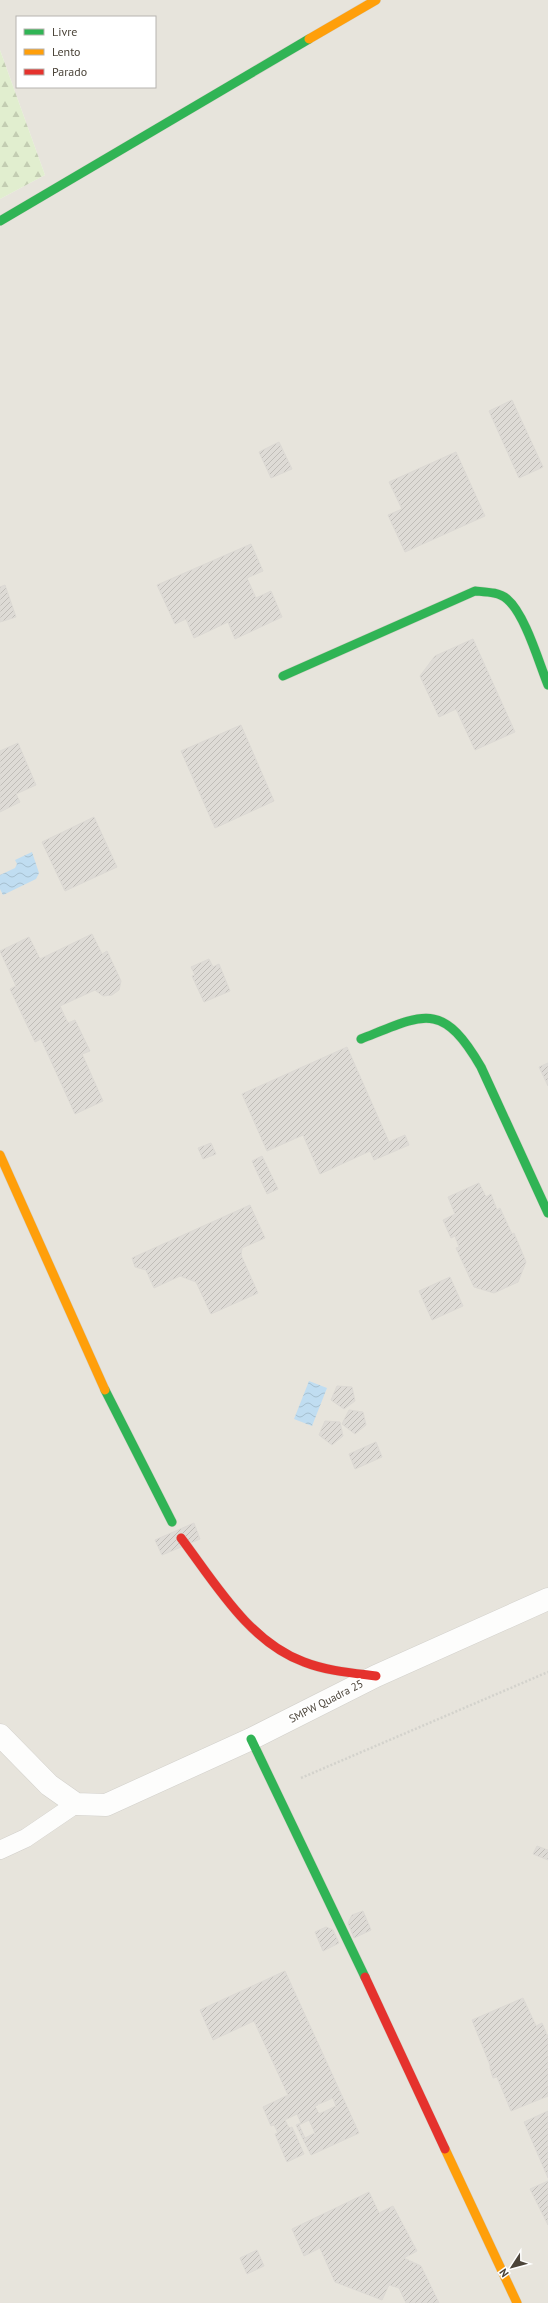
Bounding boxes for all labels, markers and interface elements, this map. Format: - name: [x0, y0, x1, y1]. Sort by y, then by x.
- legend: [16, 16, 156, 88]
- text: Livre: [52, 24, 77, 39]
- text: Lento: [52, 44, 81, 59]
- text: Parado: [52, 64, 87, 79]
- street label: SMPW Quadra 25: [287, 1676, 365, 1726]
- north arrow: [492, 2247, 532, 2287]
- text: N: [496, 2266, 512, 2280]

